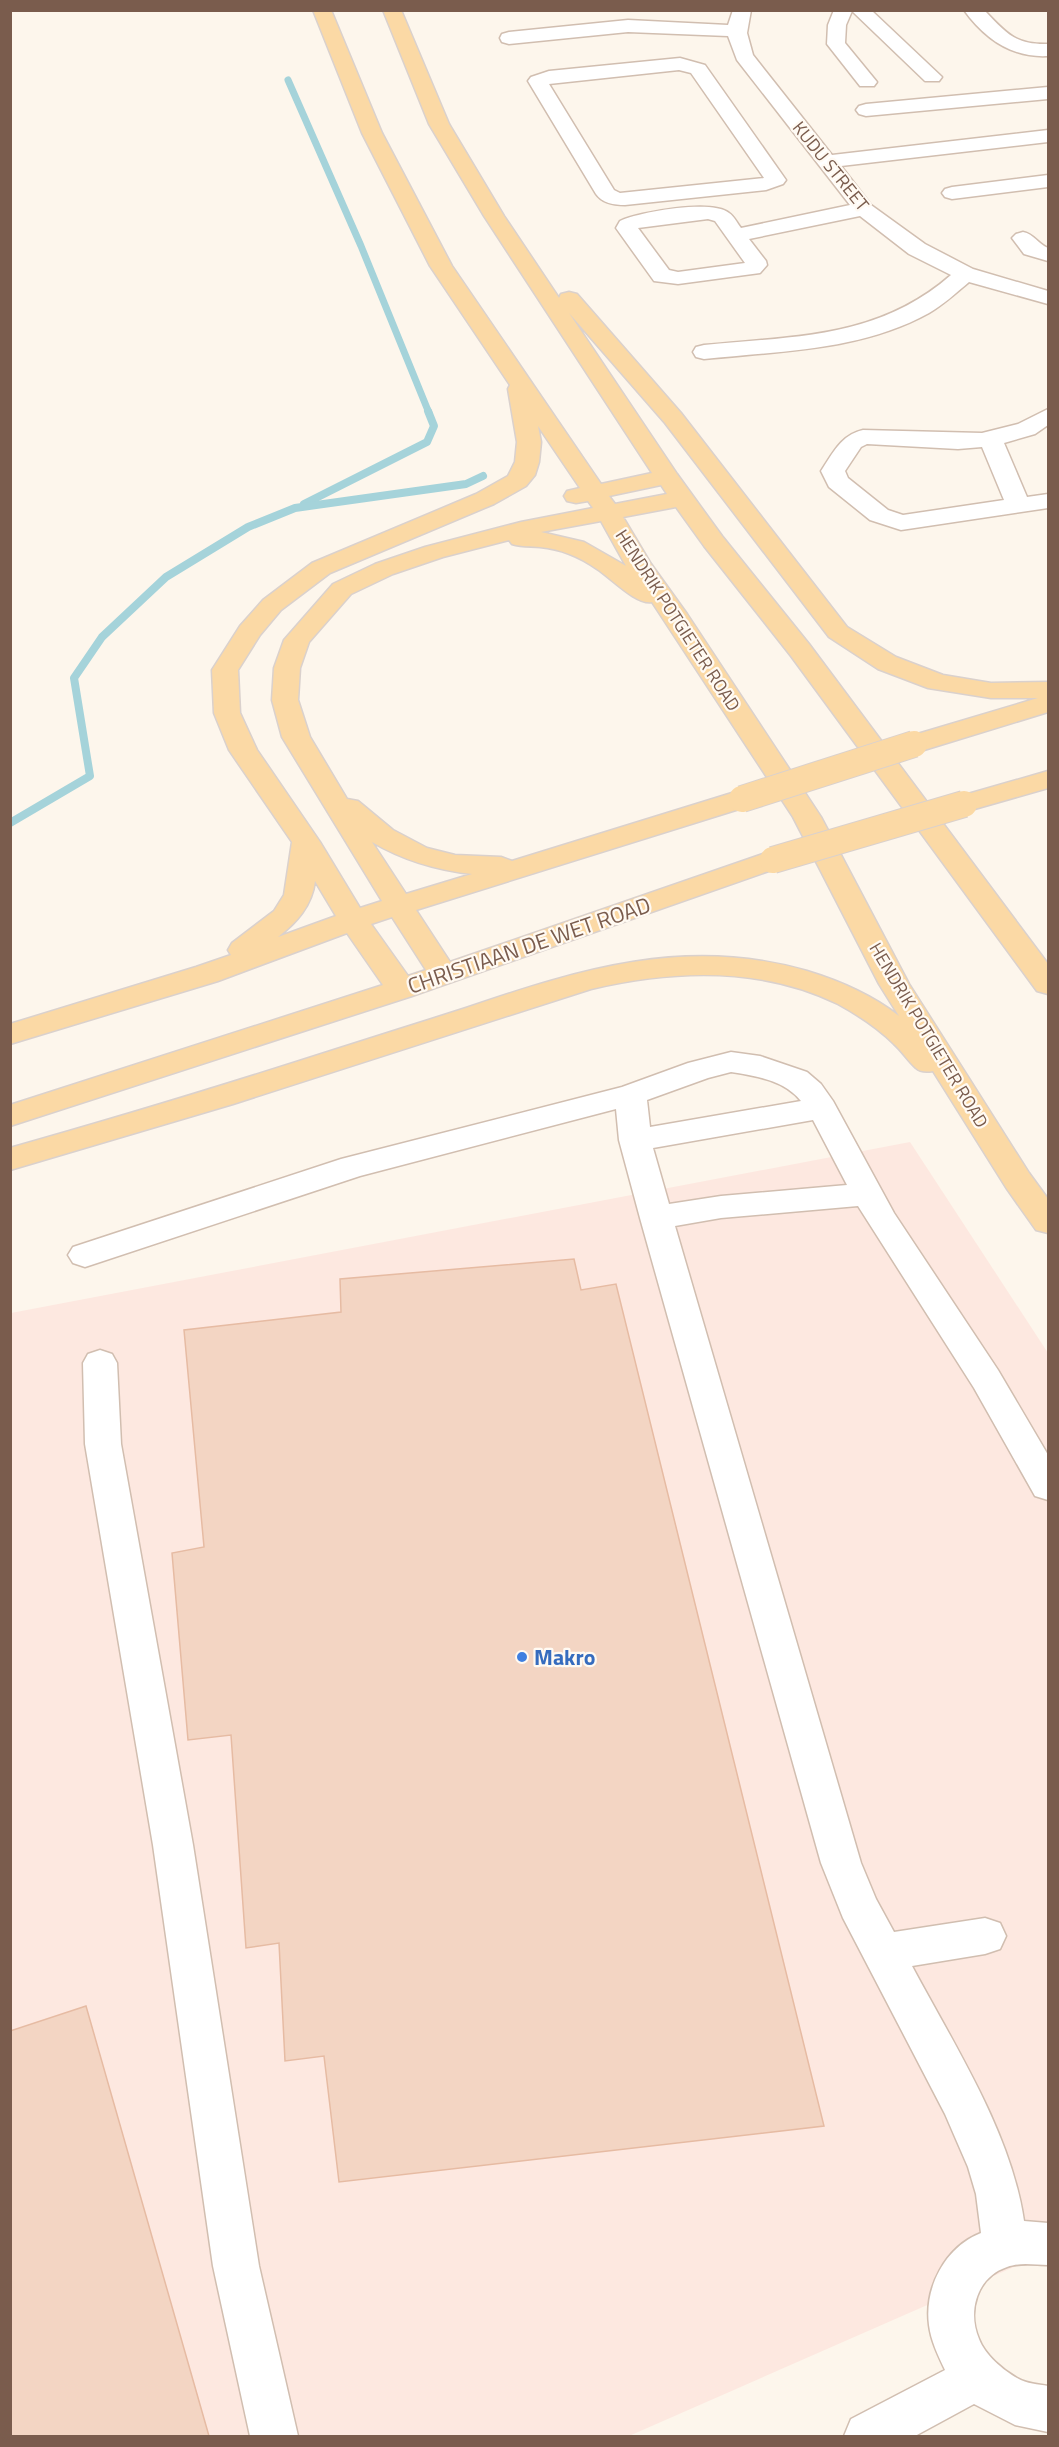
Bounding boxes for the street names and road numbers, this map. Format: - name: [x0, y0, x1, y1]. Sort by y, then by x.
- street label: KUDU STREET: [786, 115, 876, 217]
- street label: HENDRIK POTGIETER ROAD: [609, 524, 747, 716]
- street label: CHRISTIAAN DE WET ROAD: [403, 887, 655, 1003]
- street label: HENDRIK POTGIETER ROAD: [863, 937, 995, 1133]

